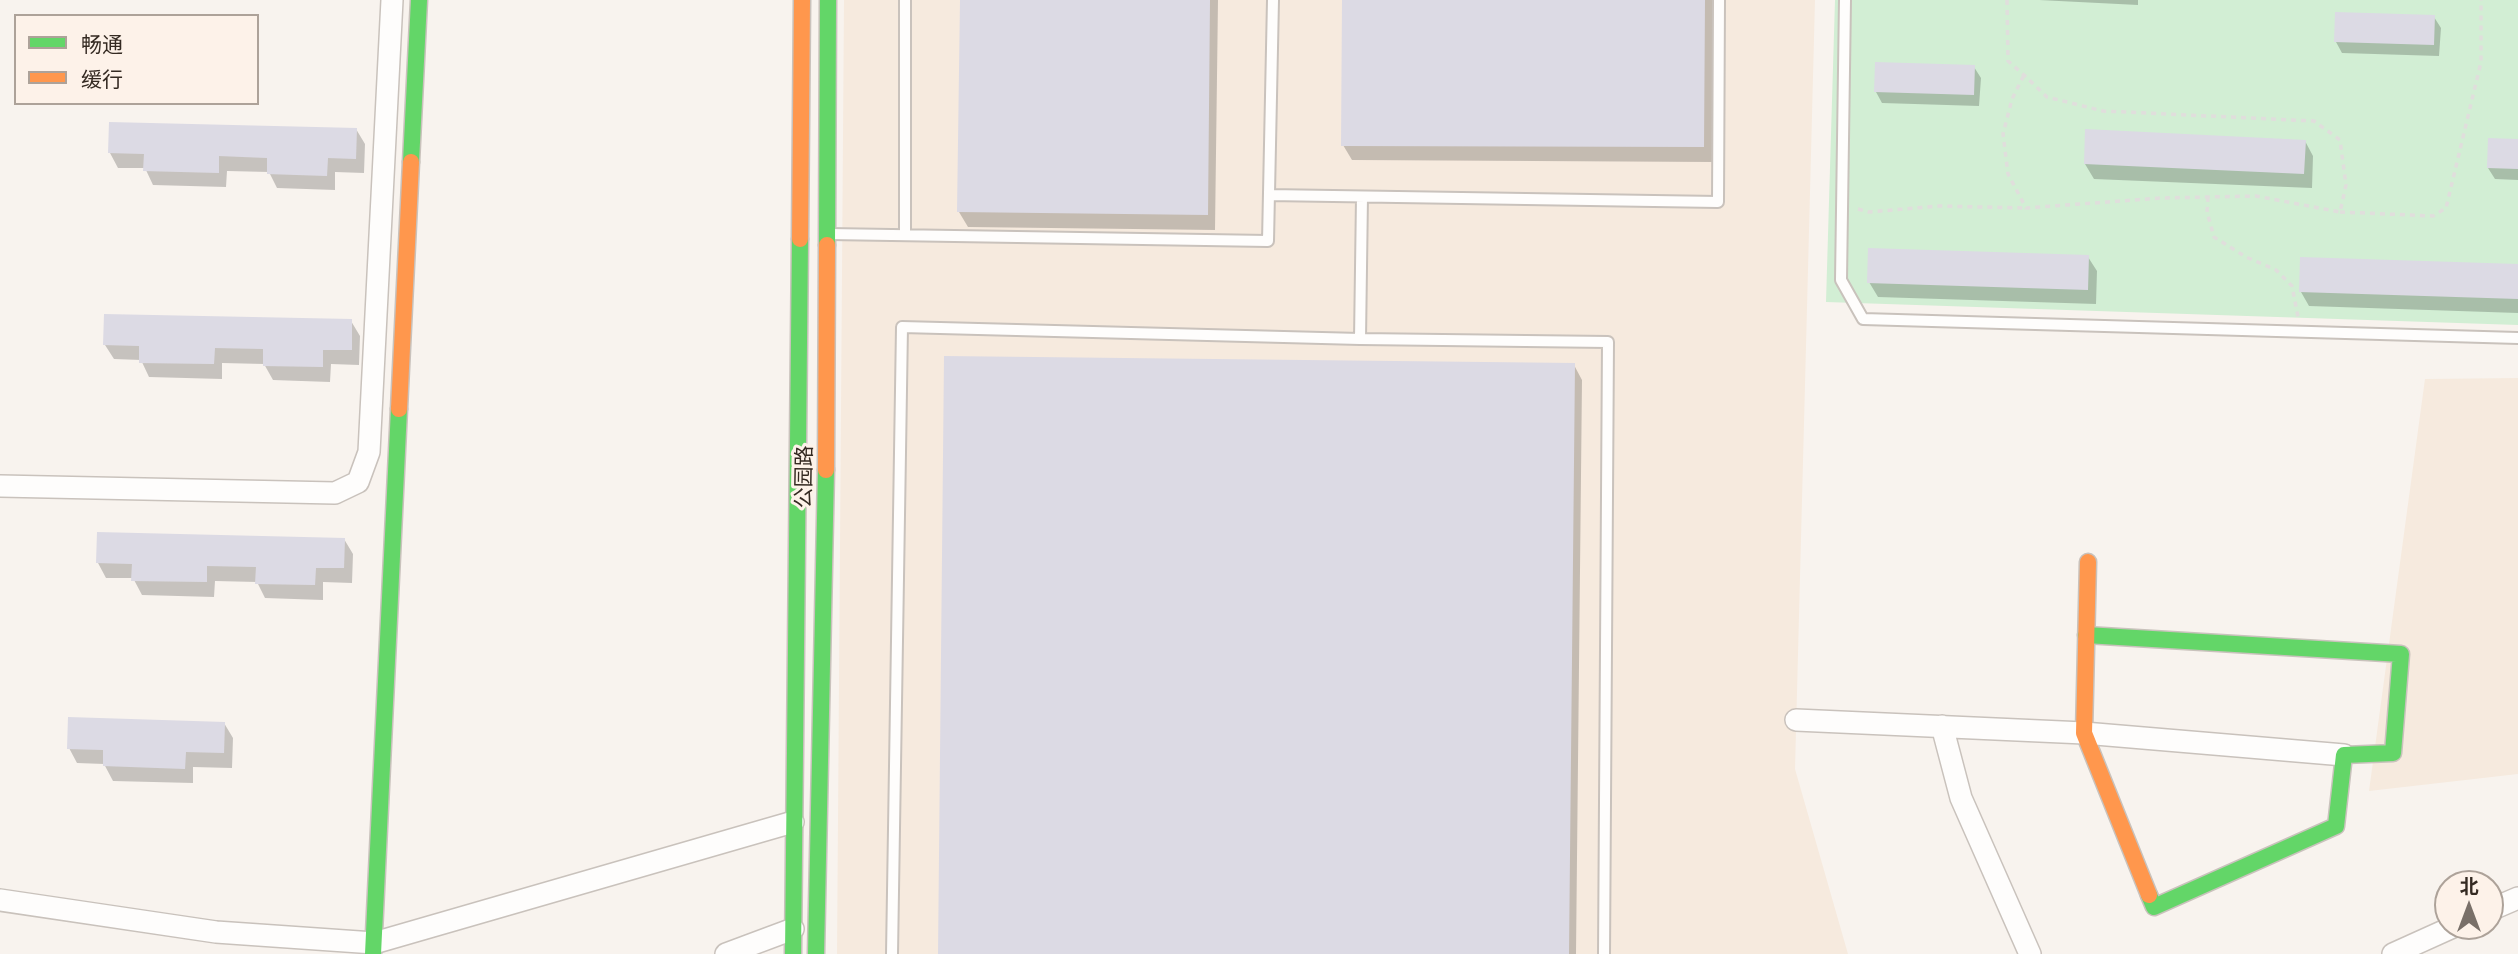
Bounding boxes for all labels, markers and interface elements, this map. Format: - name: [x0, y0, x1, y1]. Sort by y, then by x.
- legend: [14, 14, 259, 105]
- text: 畅通: [81, 30, 123, 58]
- text: 缓行: [81, 65, 123, 93]
- street label: 公园路: [792, 445, 818, 509]
- north arrow: [2434, 870, 2504, 940]
- text: 北: [2459, 873, 2479, 898]

